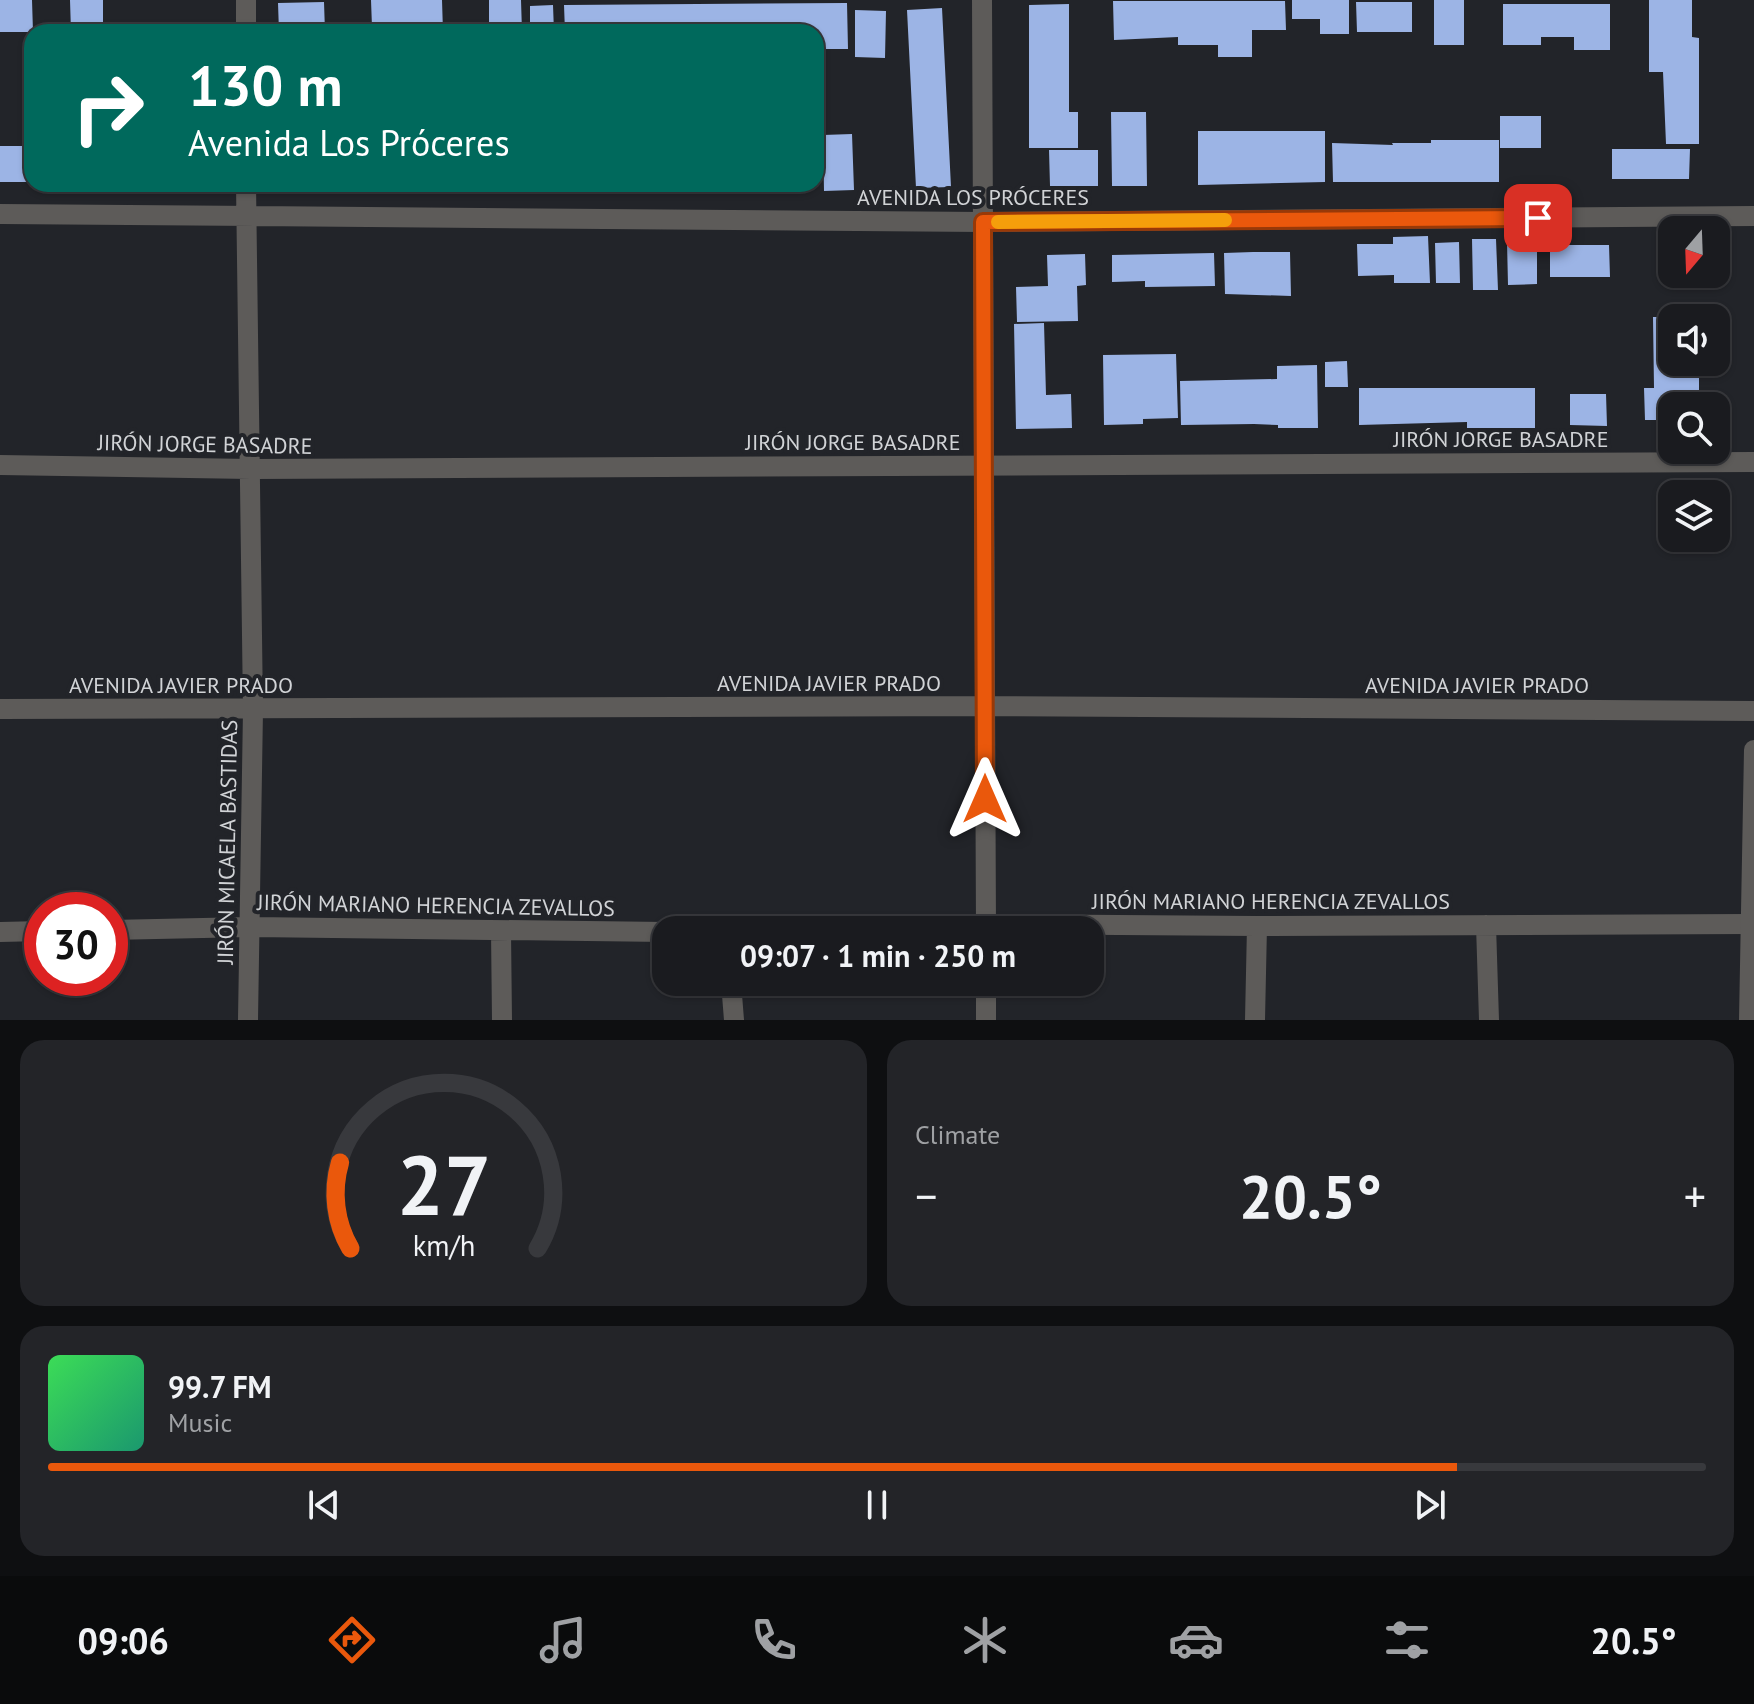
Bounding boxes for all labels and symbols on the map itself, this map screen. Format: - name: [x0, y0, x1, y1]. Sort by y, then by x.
- street label: AVENIDA LOS PRÓCERES: [857, 183, 1089, 211]
- pin: [1504, 184, 1572, 252]
- north arrow: [1658, 216, 1730, 288]
- street label: JIRÓN JORGE BASADRE: [1393, 425, 1608, 453]
- street label: JIRÓN JORGE BASADRE: [96, 428, 313, 460]
- street label: JIRÓN JORGE BASADRE: [745, 428, 960, 456]
- street label: AVENIDA JAVIER PRADO: [717, 669, 941, 697]
- street label: AVENIDA JAVIER PRADO: [69, 671, 293, 699]
- street label: AVENIDA JAVIER PRADO: [1365, 671, 1589, 699]
- street label: JIRÓN MICAELA BASTIDAS: [211, 719, 243, 966]
- position arrow: [943, 757, 1027, 841]
- street label: JIRÓN MARIANO HERENCIA ZEVALLOS: [1091, 887, 1450, 915]
- street label: JIRÓN MARIANO HERENCIA ZEVALLOS: [256, 888, 615, 922]
- speed limit sign: 30: [24, 892, 128, 996]

